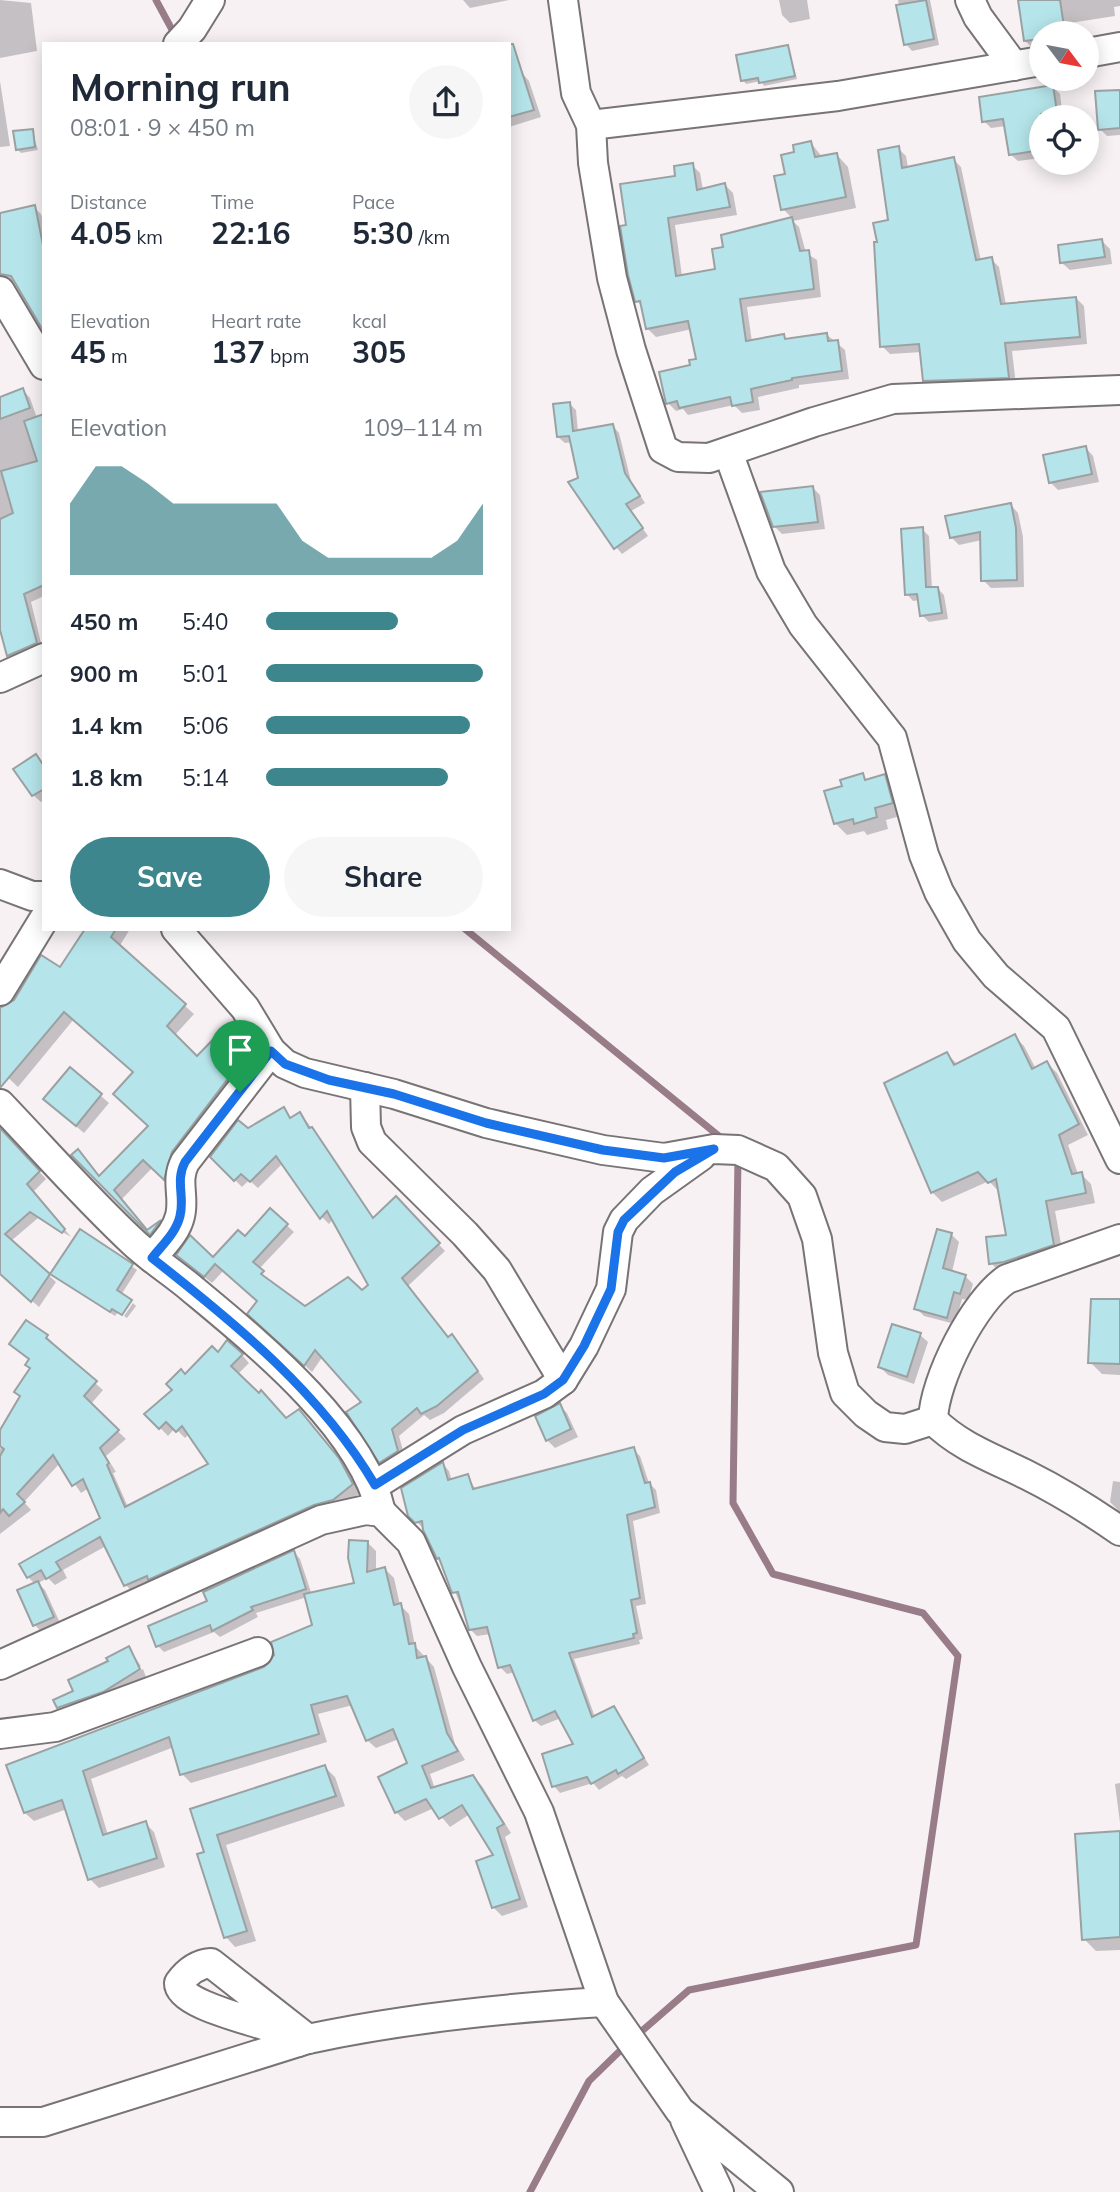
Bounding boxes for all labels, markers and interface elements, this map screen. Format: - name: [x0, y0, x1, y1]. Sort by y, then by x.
- north arrow: [1029, 21, 1099, 91]
- map controls: [1029, 21, 1099, 175]
- text: Morning run: [70, 63, 291, 111]
- button: share: [409, 65, 483, 139]
- button: locate: [1029, 105, 1099, 175]
- text: 08:01 · 9 × 450 m: [70, 113, 255, 142]
- text: Distance: [70, 190, 147, 214]
- text: Time: [211, 190, 254, 214]
- text: Pace: [352, 190, 395, 214]
- text: 4.05: [70, 214, 131, 252]
- text: 22:16: [211, 214, 290, 252]
- text: 5:30: [352, 214, 413, 252]
- text: km: [131, 225, 163, 249]
- text: /km: [413, 225, 450, 249]
- text: Elevation: [70, 309, 150, 333]
- text: Heart rate: [211, 309, 301, 333]
- text: kcal: [352, 309, 387, 333]
- text: 45: [70, 333, 106, 371]
- text: 137: [211, 333, 265, 371]
- text: 305: [352, 333, 406, 371]
- text: m: [106, 344, 128, 368]
- text: bpm: [265, 344, 309, 368]
- text: Elevation: [70, 413, 167, 442]
- text: 109–114 m: [362, 413, 483, 442]
- text: 450 m: [70, 607, 138, 636]
- text: 5:40: [182, 607, 229, 636]
- text: 900 m: [70, 659, 138, 688]
- text: 5:01: [182, 659, 229, 688]
- text: 1.4 km: [70, 711, 143, 740]
- text: 5:06: [182, 711, 229, 740]
- text: 1.8 km: [70, 763, 143, 792]
- text: 5:14: [182, 763, 229, 792]
- button: Save: [70, 837, 270, 917]
- button: Share: [284, 837, 483, 917]
- pin: [210, 1020, 270, 1092]
- icon: arrive: [221, 1031, 259, 1069]

